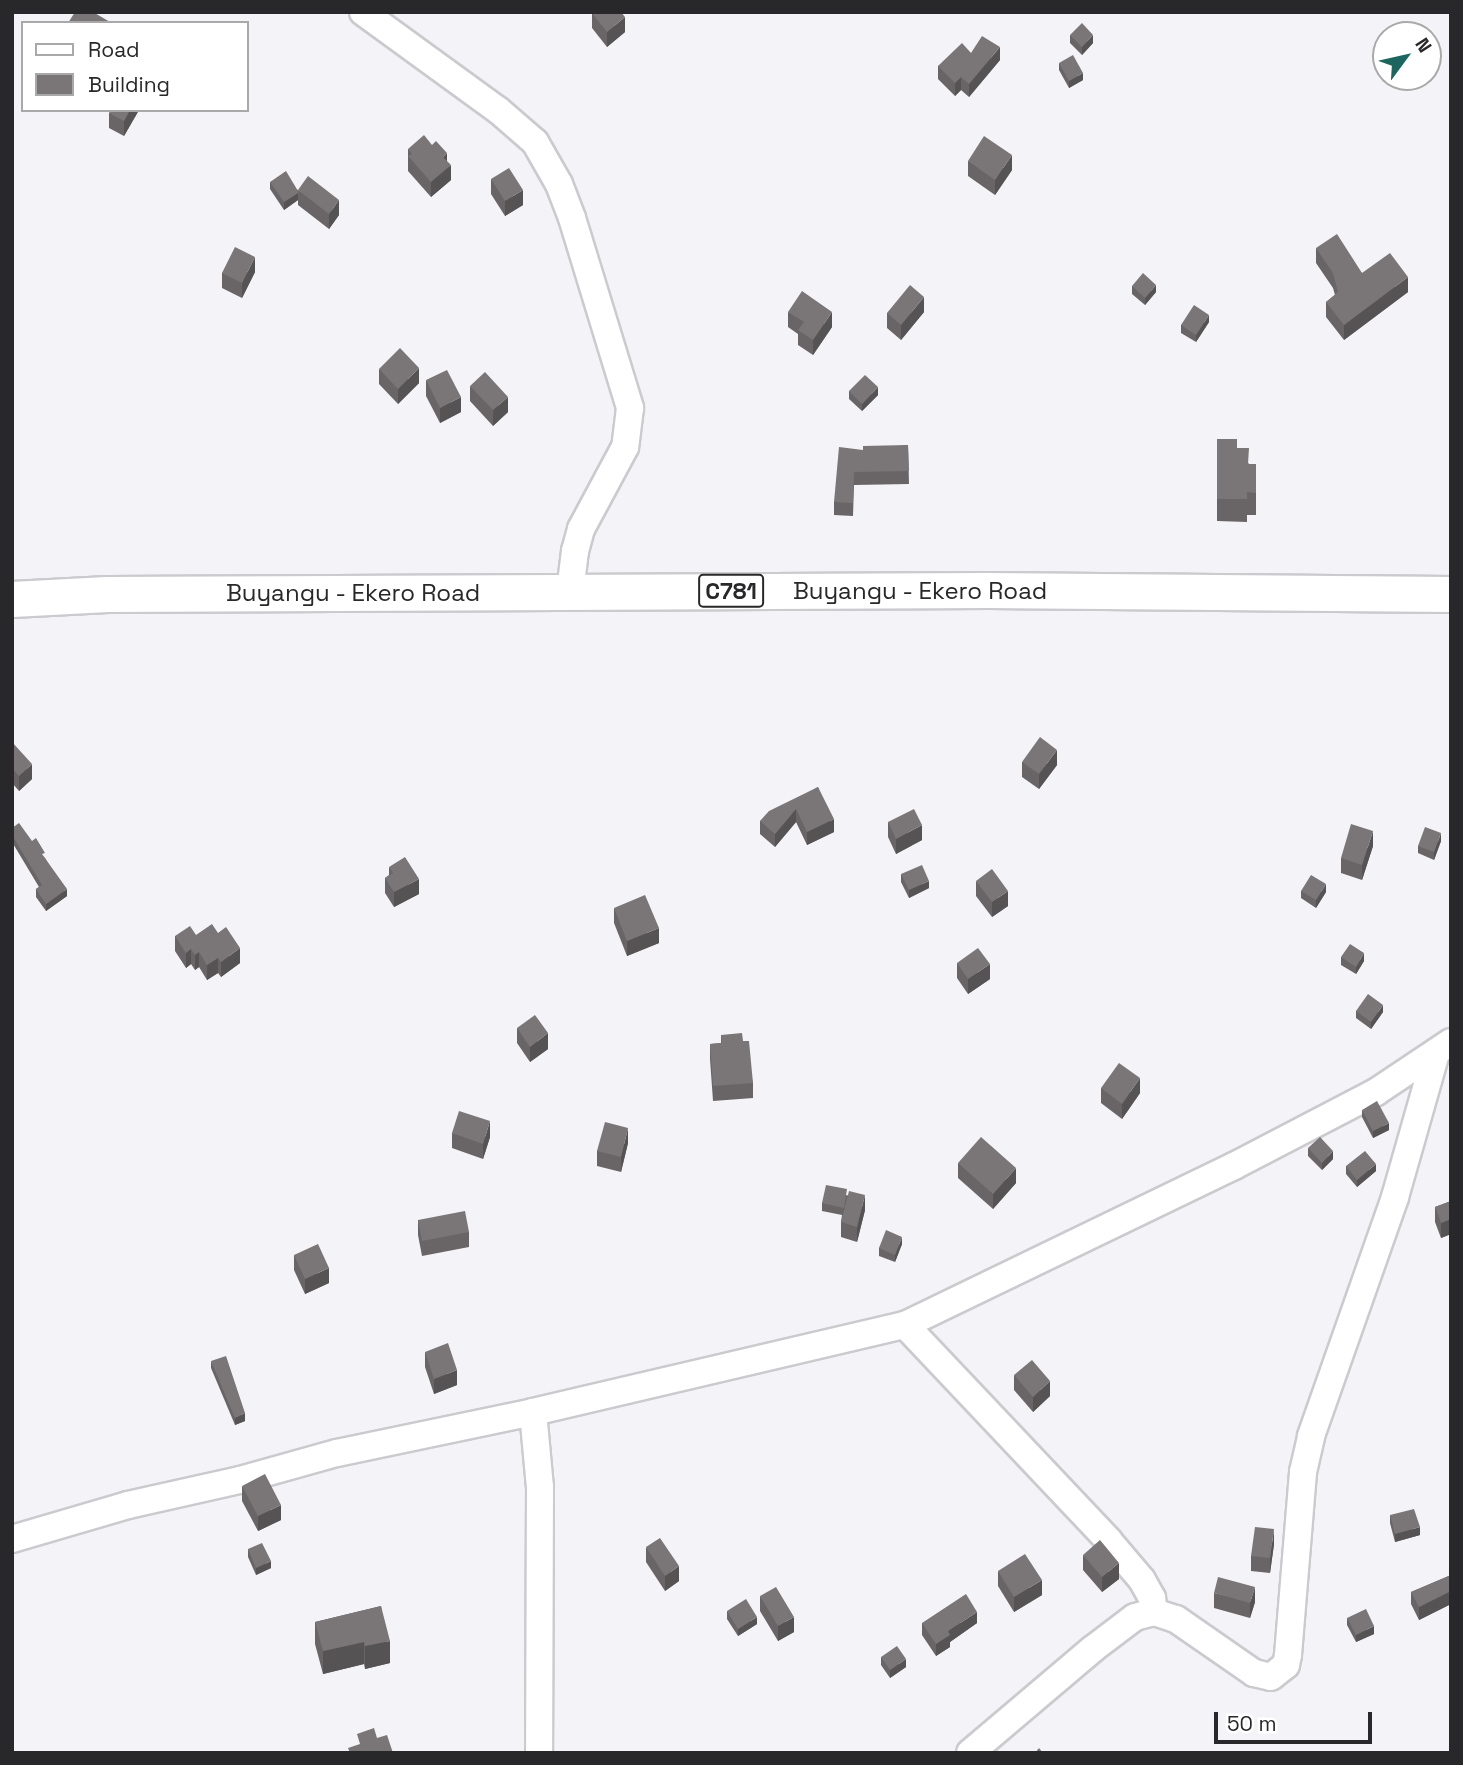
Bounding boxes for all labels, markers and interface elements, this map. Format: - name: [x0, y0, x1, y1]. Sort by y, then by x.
- legend: [21, 21, 248, 112]
- north arrow: [1372, 21, 1442, 91]
- text: N: [1409, 33, 1437, 58]
- text: Road: [88, 36, 140, 63]
- text: Building: [88, 71, 170, 98]
- road number: C781: [698, 572, 764, 610]
- street label: Buyangu - Ekero Road: [792, 577, 1048, 605]
- street label: Buyangu - Ekero Road: [225, 579, 481, 607]
- scale bar: [1218, 1698, 1376, 1742]
- text: 50 m: [1227, 1710, 1277, 1737]

